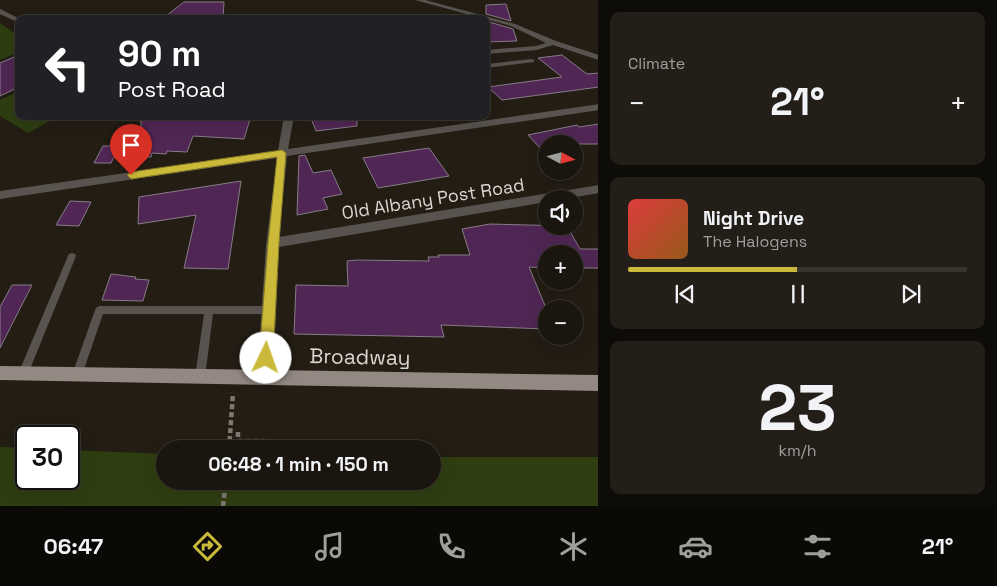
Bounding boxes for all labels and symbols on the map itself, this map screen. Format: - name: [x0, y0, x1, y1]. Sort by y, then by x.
- pin: [110, 124, 152, 175]
- north arrow: [538, 135, 582, 180]
- street label: Old Albany Post Road: [340, 173, 526, 224]
- position arrow: [239, 331, 291, 383]
- street label: Broadway: [309, 342, 411, 371]
- speed limit sign: 30: [15, 425, 80, 490]

